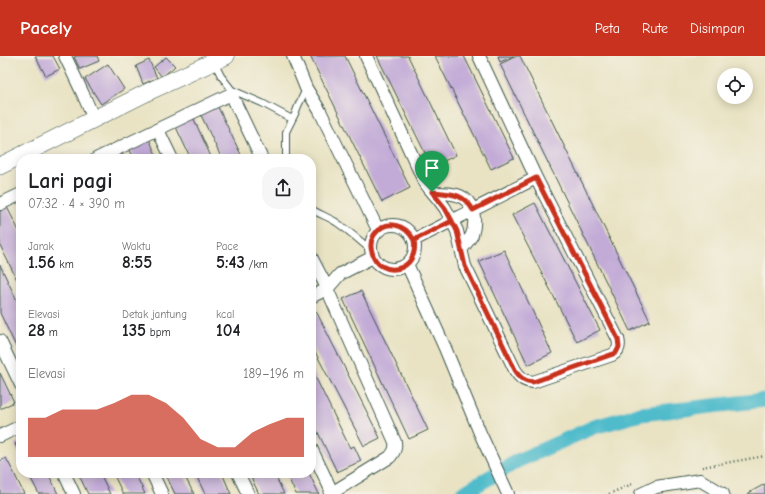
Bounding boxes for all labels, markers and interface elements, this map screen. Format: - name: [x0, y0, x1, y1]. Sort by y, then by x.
- text: Pacely: [20, 17, 72, 39]
- text: Peta: [595, 20, 620, 37]
- text: Rute: [642, 20, 668, 37]
- text: Disimpan: [690, 20, 745, 37]
- map controls: [717, 68, 753, 104]
- button: locate: [717, 68, 753, 104]
- pin: [415, 151, 449, 192]
- icon: arrive: [421, 157, 443, 179]
- button: share: [262, 167, 304, 209]
- text: Lari pagi: [28, 168, 113, 194]
- text: 07:32 · 4 × 390 m: [28, 196, 125, 211]
- text: Jarak: [28, 240, 54, 253]
- text: Waktu: [122, 240, 151, 253]
- text: Pace: [216, 240, 238, 253]
- text: 1.56: [28, 253, 56, 272]
- text: 8:55: [122, 253, 152, 272]
- text: 5:43: [216, 253, 245, 272]
- text: km: [56, 258, 74, 271]
- text: /km: [245, 258, 268, 271]
- text: Elevasi: [28, 308, 60, 321]
- text: Detak jantung: [122, 308, 187, 321]
- text: kcal: [216, 308, 234, 321]
- text: 28: [28, 321, 45, 340]
- text: 135: [122, 321, 146, 340]
- text: 104: [216, 321, 240, 340]
- text: m: [45, 326, 58, 339]
- text: bpm: [146, 326, 171, 339]
- text: Elevasi: [28, 366, 65, 381]
- text: 189–196 m: [243, 366, 304, 381]

